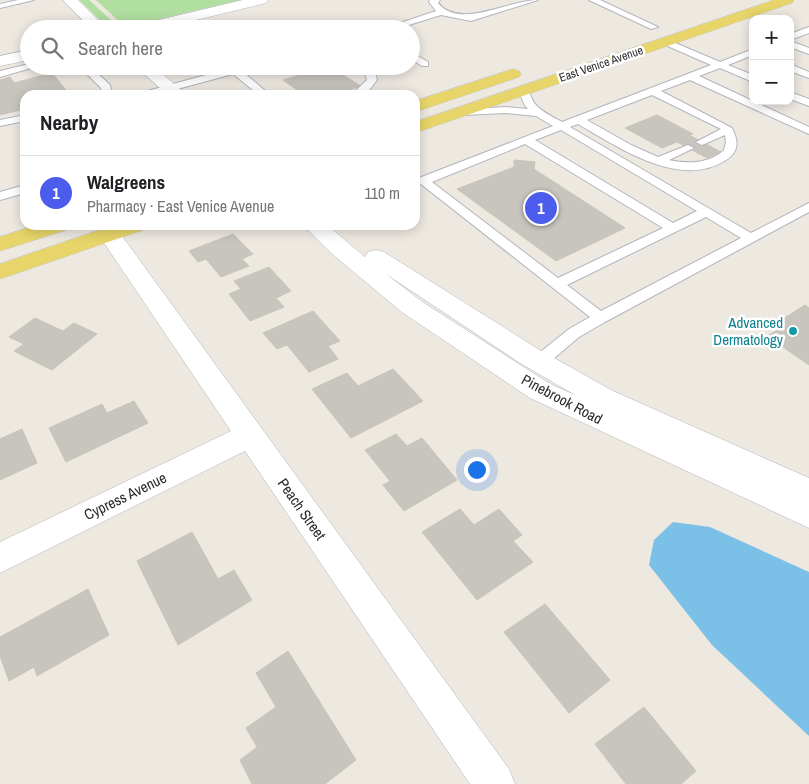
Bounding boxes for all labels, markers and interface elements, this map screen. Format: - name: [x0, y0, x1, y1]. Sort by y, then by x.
- map controls: [749, 15, 794, 105]
- button: +: [749, 15, 794, 60]
- search box: [20, 20, 420, 75]
- icon: search: [38, 34, 66, 62]
- text: Search here: [78, 35, 163, 61]
- street label: East Venice Avenue: [557, 42, 645, 86]
- button: −: [749, 60, 794, 105]
- text: Nearby: [40, 108, 98, 137]
- text: Walgreens: [87, 169, 165, 195]
- text: 1: [52, 182, 60, 204]
- text: 110 m: [364, 182, 400, 204]
- pin: 1: [525, 189, 557, 227]
- text: Pharmacy · East Venice Avenue: [87, 195, 274, 217]
- place label: Advanced Dermatology: [713, 312, 784, 350]
- marker: Advanced Dermatology: [787, 325, 799, 337]
- street label: Pinebrook Road: [518, 369, 606, 429]
- your location: [464, 457, 490, 483]
- street label: Cypress Avenue: [80, 467, 170, 525]
- street label: Peach Street: [273, 474, 331, 545]

